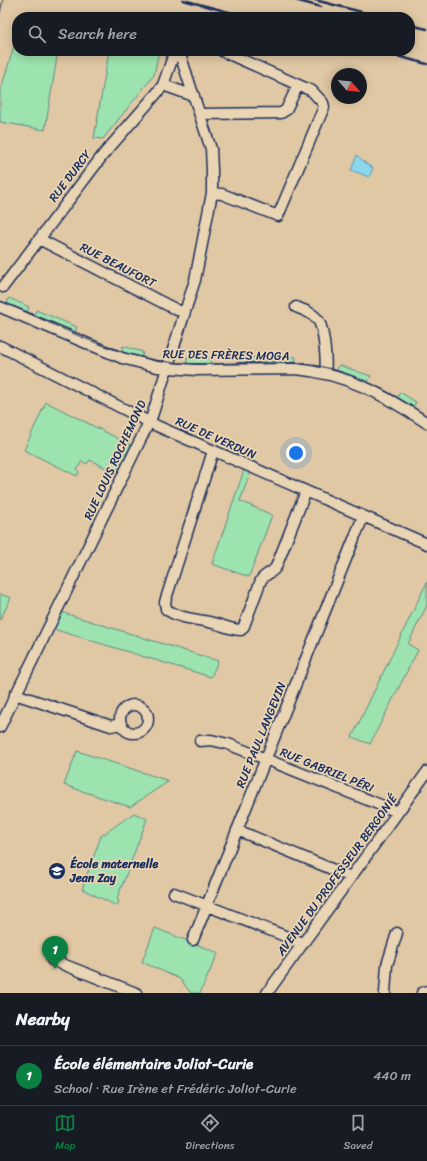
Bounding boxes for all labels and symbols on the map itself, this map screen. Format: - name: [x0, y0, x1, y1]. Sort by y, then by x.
- north arrow: [331, 68, 367, 104]
- street label: RUE DURCY: [43, 145, 97, 207]
- street label: RUE BEAUFORT: [76, 236, 161, 294]
- street label: RUE DES FRÈRES MOGA: [162, 343, 290, 367]
- street label: RUE LOUIS ROCHEMOND: [77, 396, 153, 524]
- street label: RUE DE VERDUN: [172, 410, 260, 466]
- your location: [286, 443, 306, 463]
- street label: RUE PAUL LANGEVIN: [230, 678, 293, 791]
- street label: RUE GABRIEL PÉRI: [277, 741, 378, 799]
- street label: AVENUE DU PROFESSEUR BERGONIÉ: [270, 788, 404, 961]
- place label: École maternelle Jean Zay: [69, 853, 159, 889]
- school or university icon: École maternelle Jean Zay: [47, 861, 67, 881]
- pin: 1: [42, 936, 68, 969]

